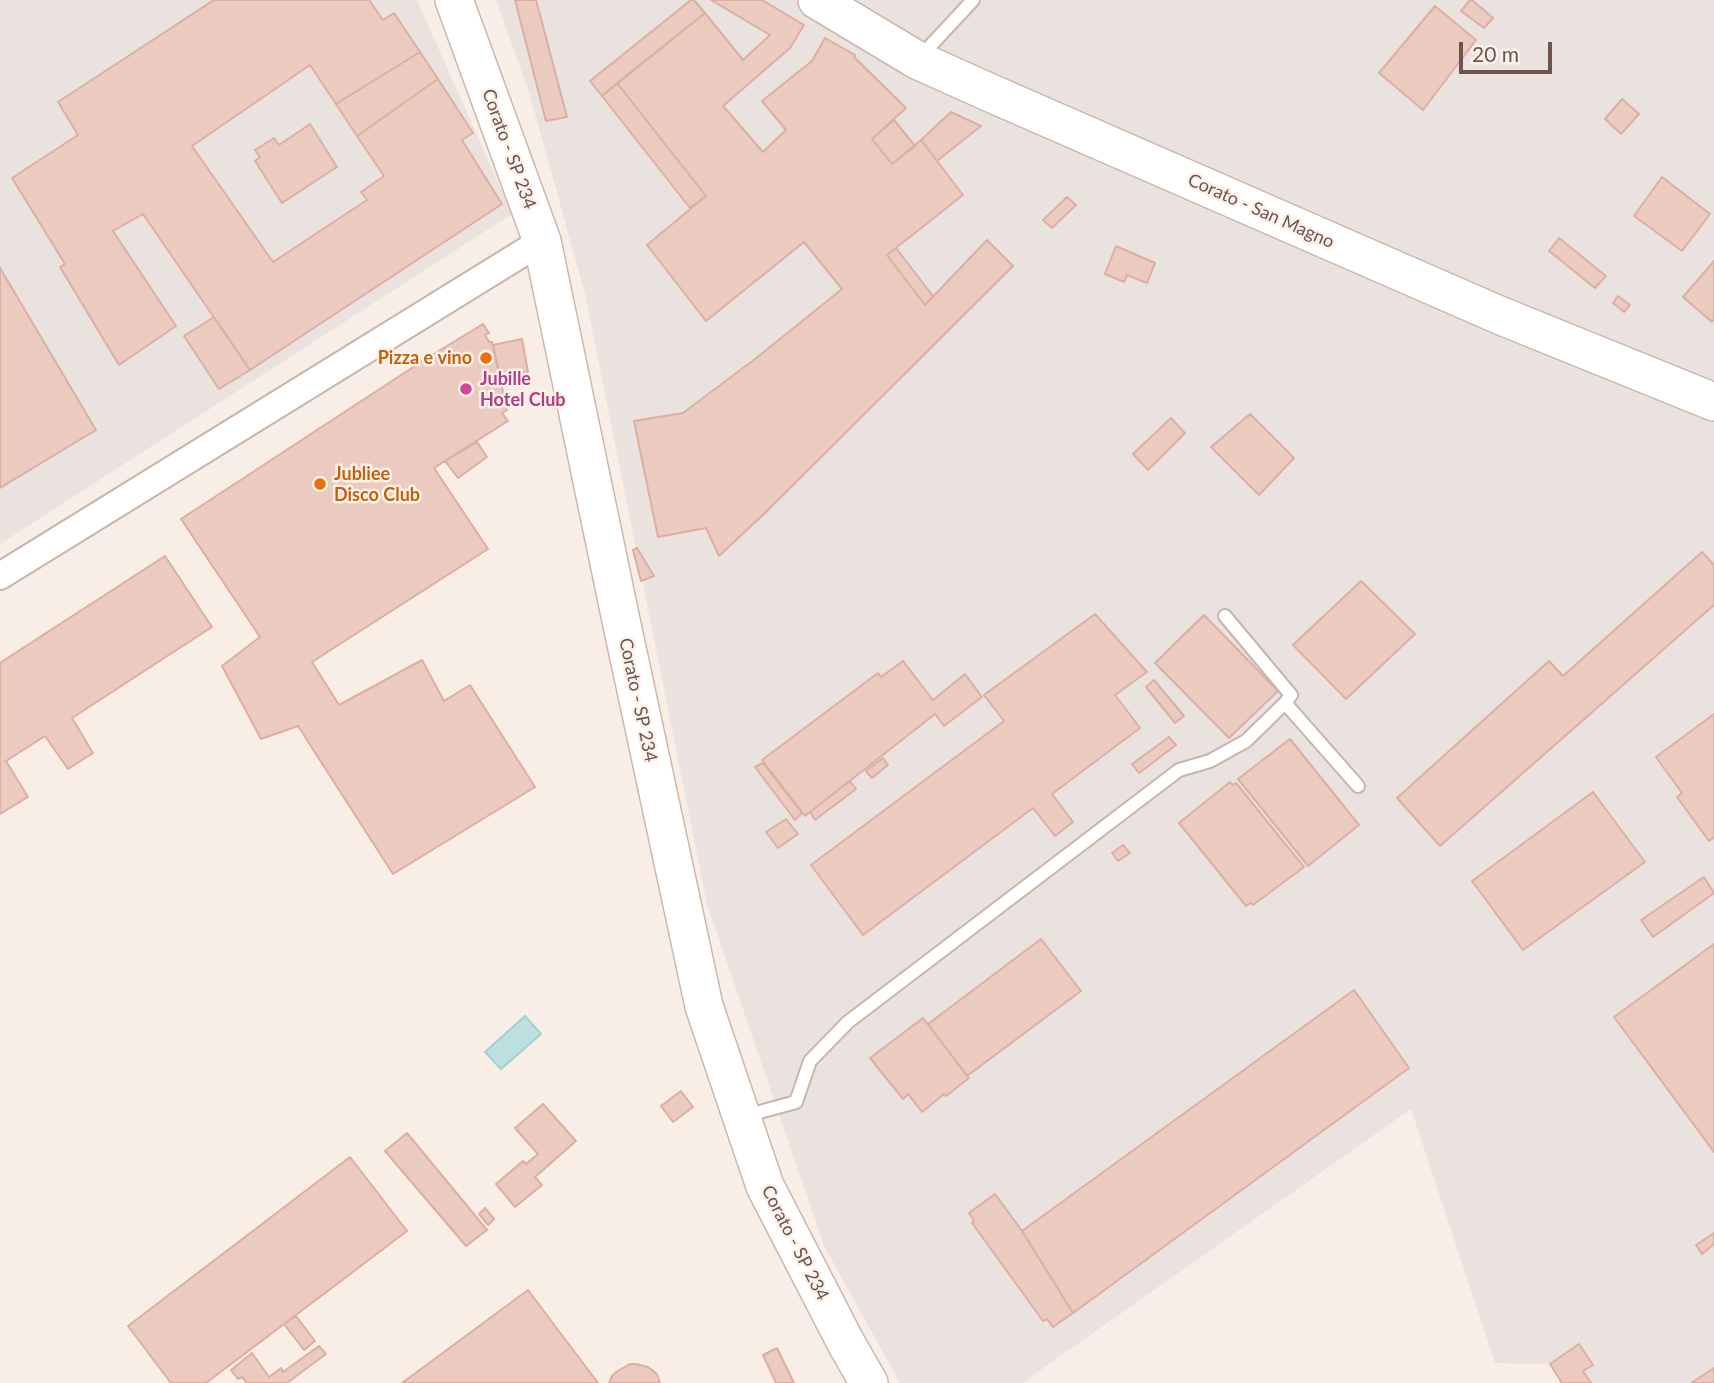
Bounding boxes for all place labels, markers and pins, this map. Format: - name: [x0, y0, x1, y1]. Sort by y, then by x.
- place label: Pizza e vino: [378, 347, 472, 369]
- marker: Pizza e vino: [478, 350, 494, 366]
- place label: Jubille Hotel Club: [480, 368, 566, 410]
- marker: Jubille Hotel Club: [458, 381, 474, 397]
- place label: Jubliee Disco Club: [334, 463, 420, 505]
- marker: Jubliee Disco Club: [312, 476, 328, 492]

